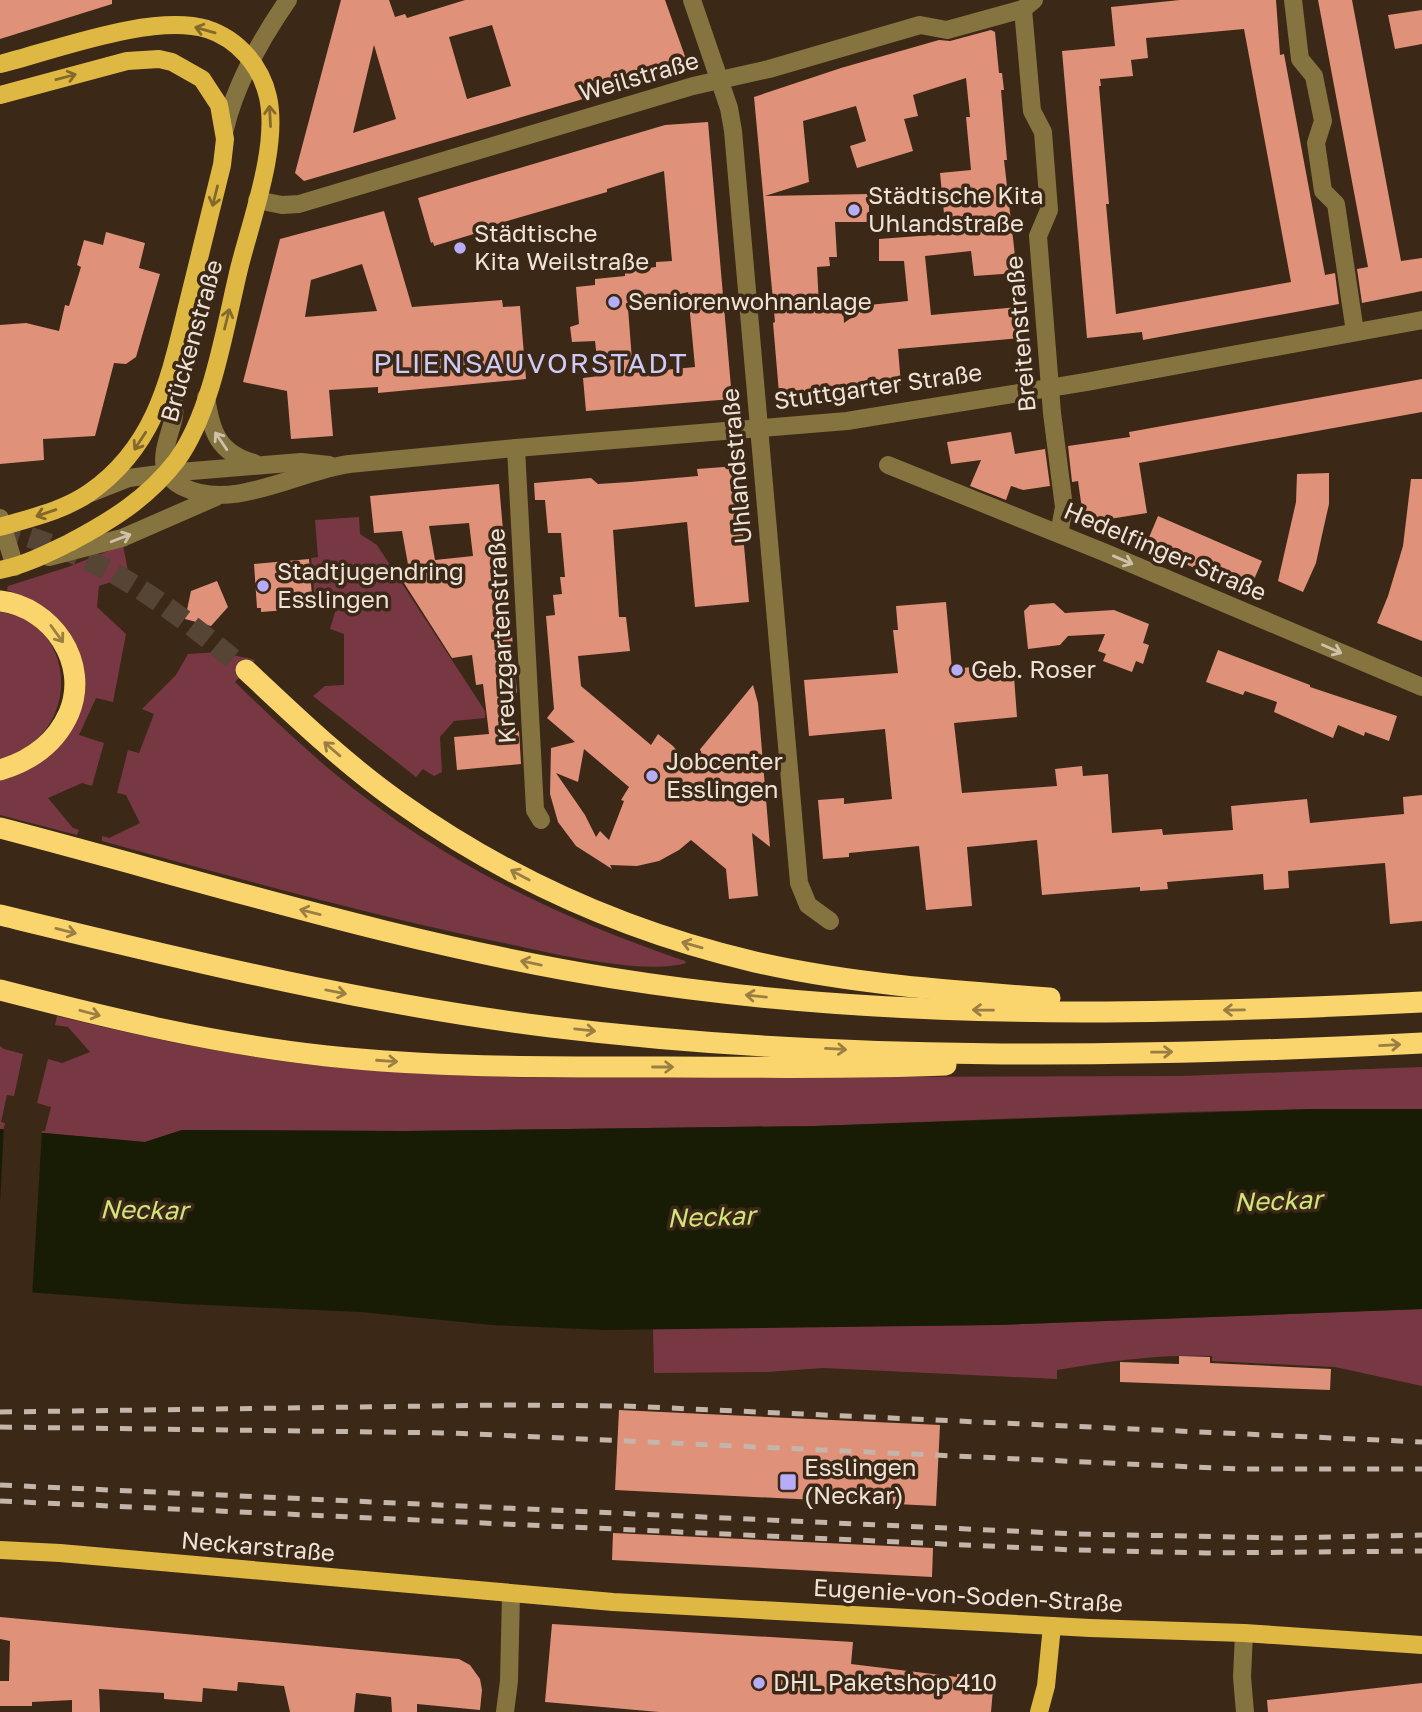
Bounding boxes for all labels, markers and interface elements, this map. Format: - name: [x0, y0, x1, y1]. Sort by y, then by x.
- one-way arrow: [195, 23, 217, 36]
- street label: Weilstraße: [575, 45, 702, 106]
- one-way arrow: [55, 70, 77, 83]
- one-way arrow: [263, 105, 276, 128]
- place label: Städtische Kita Uhlandstraße: [868, 180, 1043, 237]
- one-way arrow: [208, 184, 221, 207]
- marker: Städtische Kita Uhlandstraße: [846, 202, 862, 218]
- place label: Städtische Kita Weilstraße: [474, 218, 649, 275]
- marker: Städtische Kita Weilstraße: [452, 240, 468, 256]
- street label: Breitenstraße: [998, 255, 1041, 413]
- street label: Brückenstraße: [154, 256, 228, 425]
- place label: Seniorenwohnanlage: [628, 286, 872, 315]
- marker: Seniorenwohnanlage: [606, 294, 622, 310]
- one-way arrow: [221, 308, 234, 331]
- district label: PLIENSAUVORSTADT: [373, 346, 689, 379]
- street label: Stuttgarter Straße: [772, 357, 984, 414]
- street label: Uhlandstraße: [714, 387, 757, 545]
- one-way arrow: [133, 430, 147, 450]
- one-way arrow: [214, 432, 229, 451]
- street label: Hedelfinger Straße: [1060, 495, 1271, 606]
- one-way arrow: [35, 508, 57, 520]
- street label: Kreuzgartenstraße: [480, 528, 521, 745]
- one-way arrow: [110, 531, 132, 543]
- one-way arrow: [1111, 554, 1133, 567]
- place label: Stadtjugendring Esslingen: [277, 556, 464, 613]
- marker: Stadtjugendring Esslingen: [255, 578, 271, 594]
- one-way arrow: [50, 624, 64, 643]
- one-way arrow: [1321, 643, 1342, 656]
- place label: Geb. Roser: [971, 654, 1096, 683]
- marker: Geb. Roser: [949, 662, 965, 678]
- one-way arrow: [324, 740, 341, 757]
- place label: Jobcenter Esslingen: [666, 746, 783, 803]
- marker: Jobcenter Esslingen: [644, 768, 660, 784]
- one-way arrow: [510, 868, 531, 882]
- one-way arrow: [299, 905, 321, 918]
- one-way arrow: [54, 925, 77, 938]
- one-way arrow: [682, 938, 704, 951]
- one-way arrow: [520, 956, 543, 970]
- one-way arrow: [324, 985, 347, 999]
- one-way arrow: [745, 989, 768, 1002]
- one-way arrow: [1223, 1003, 1246, 1017]
- one-way arrow: [972, 1004, 995, 1017]
- one-way arrow: [78, 1007, 101, 1020]
- one-way arrow: [573, 1024, 596, 1037]
- one-way arrow: [1378, 1038, 1400, 1051]
- one-way arrow: [824, 1042, 847, 1055]
- one-way arrow: [1150, 1045, 1173, 1059]
- one-way arrow: [375, 1055, 397, 1068]
- one-way arrow: [651, 1060, 674, 1074]
- water label: Neckar: [1233, 1183, 1326, 1218]
- water label: Neckar: [100, 1193, 192, 1226]
- water label: Neckar: [666, 1199, 759, 1234]
- place label: Esslingen (Neckar): [804, 1452, 916, 1509]
- marker: Esslingen (Neckar): [778, 1472, 798, 1492]
- street label: Neckarstraße: [180, 1524, 336, 1567]
- street label: Eugenie-von-Soden-Straße: [812, 1572, 1124, 1617]
- place label: DHL Paketshop 410: [773, 1667, 997, 1696]
- marker: DHL Paketshop 410: [751, 1675, 767, 1691]

